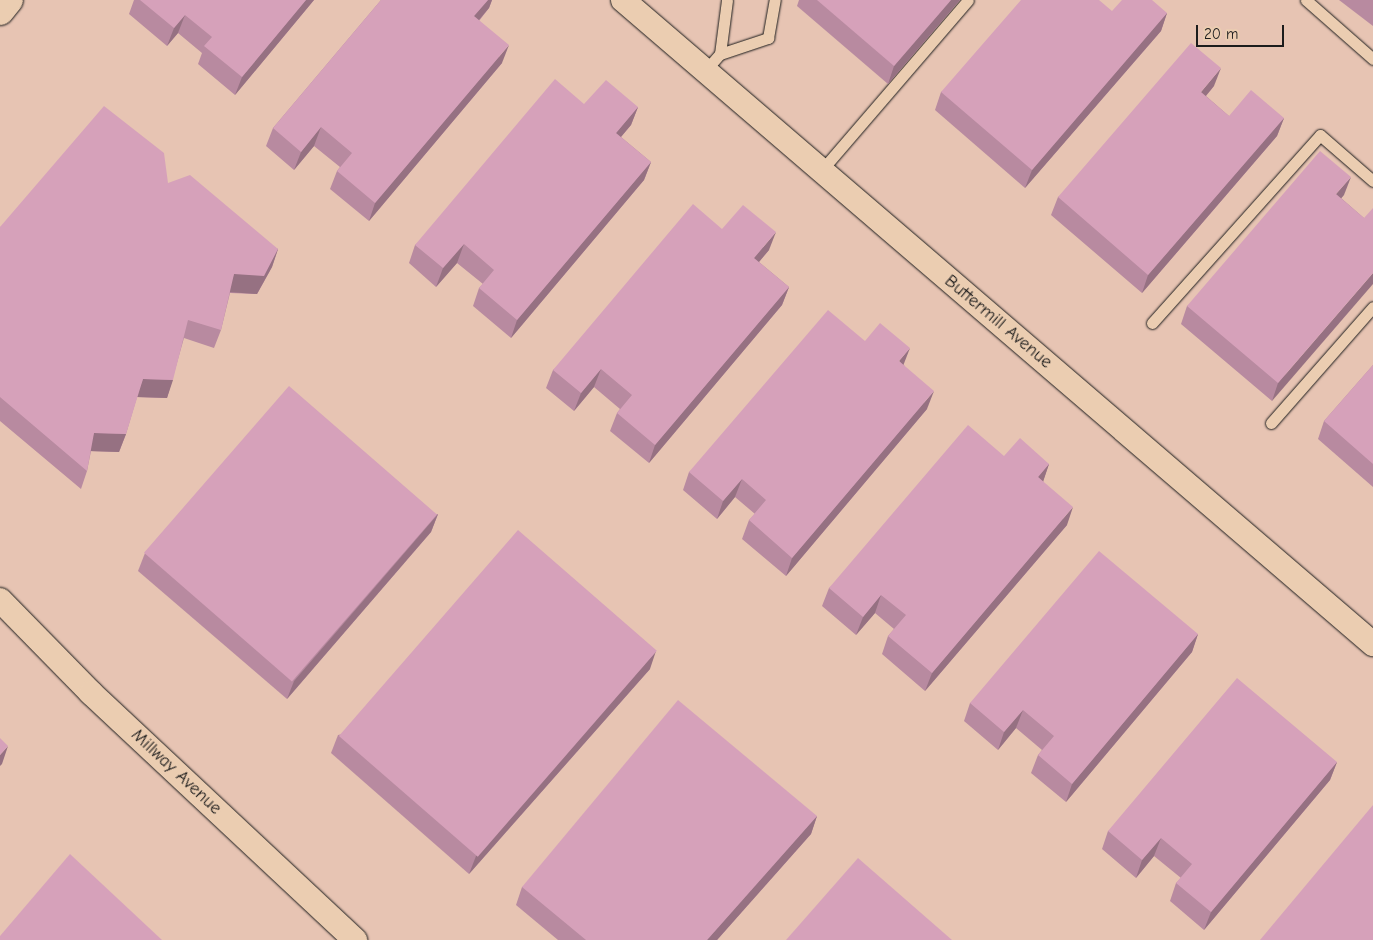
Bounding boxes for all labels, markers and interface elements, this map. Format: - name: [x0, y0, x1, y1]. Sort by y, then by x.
- scale bar: [1198, 15, 1286, 47]
- text: 20 m: [1204, 25, 1238, 43]
- street label: Buttermill Avenue: [940, 271, 1056, 373]
- street label: Millway Avenue: [126, 725, 226, 819]

